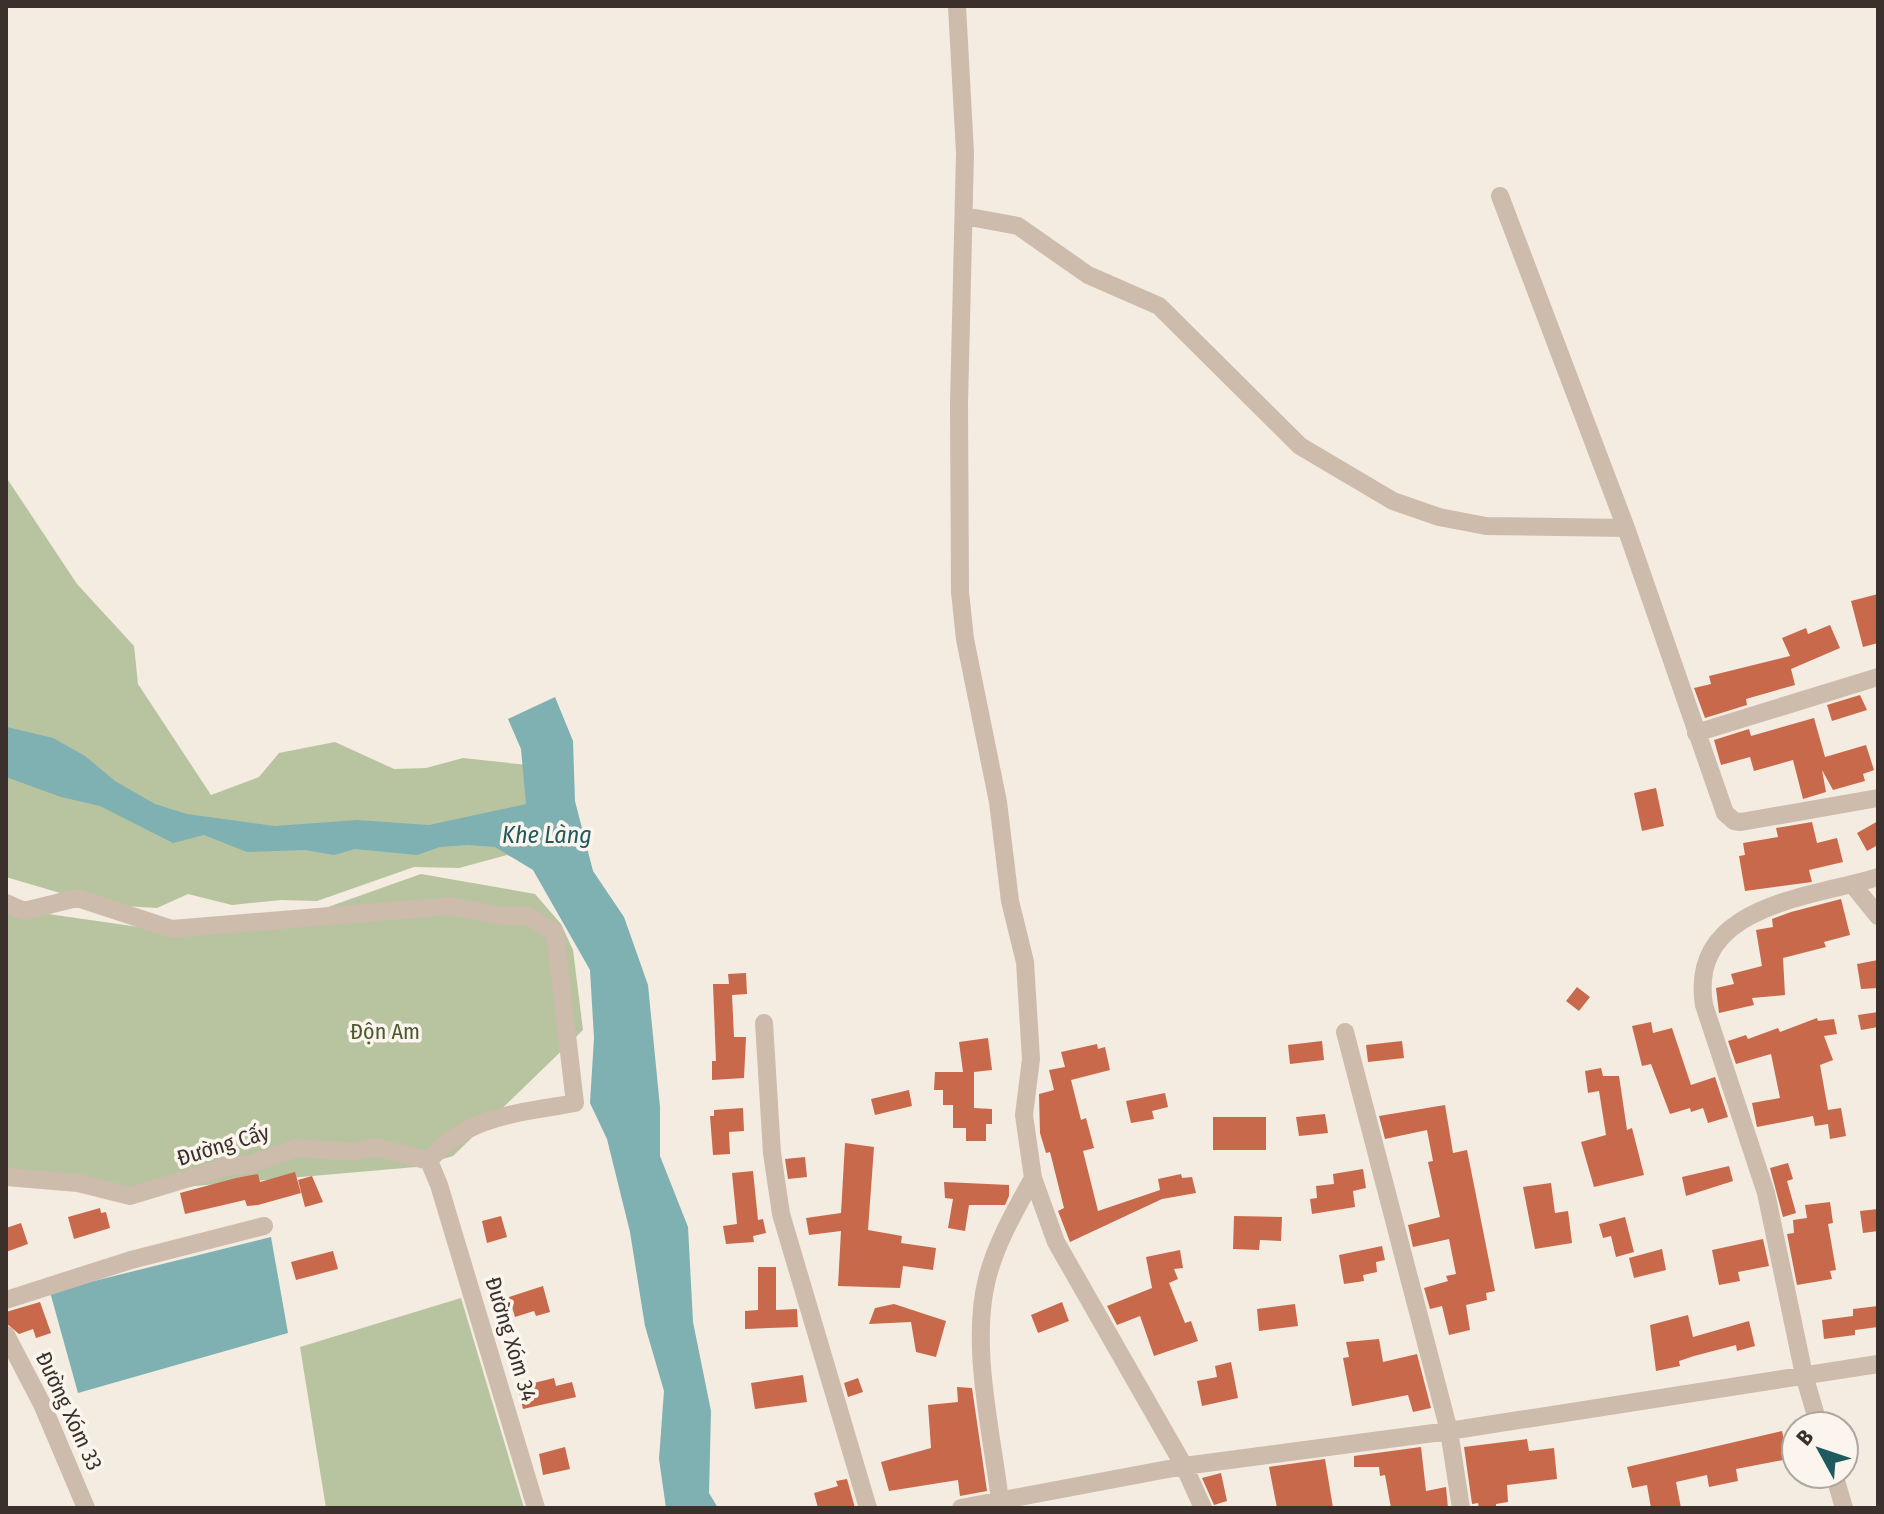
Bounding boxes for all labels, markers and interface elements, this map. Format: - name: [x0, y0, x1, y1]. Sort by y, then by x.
- water label: Khe Làng: [502, 821, 592, 849]
- park label: Độn Am: [350, 1018, 420, 1045]
- street label: Đường Cấy: [174, 1118, 273, 1172]
- street label: Đường Xóm 34: [479, 1274, 543, 1405]
- street label: Đường Xóm 33: [30, 1347, 108, 1475]
- north arrow: [1780, 1410, 1860, 1490]
- text: B: [1791, 1424, 1819, 1451]

